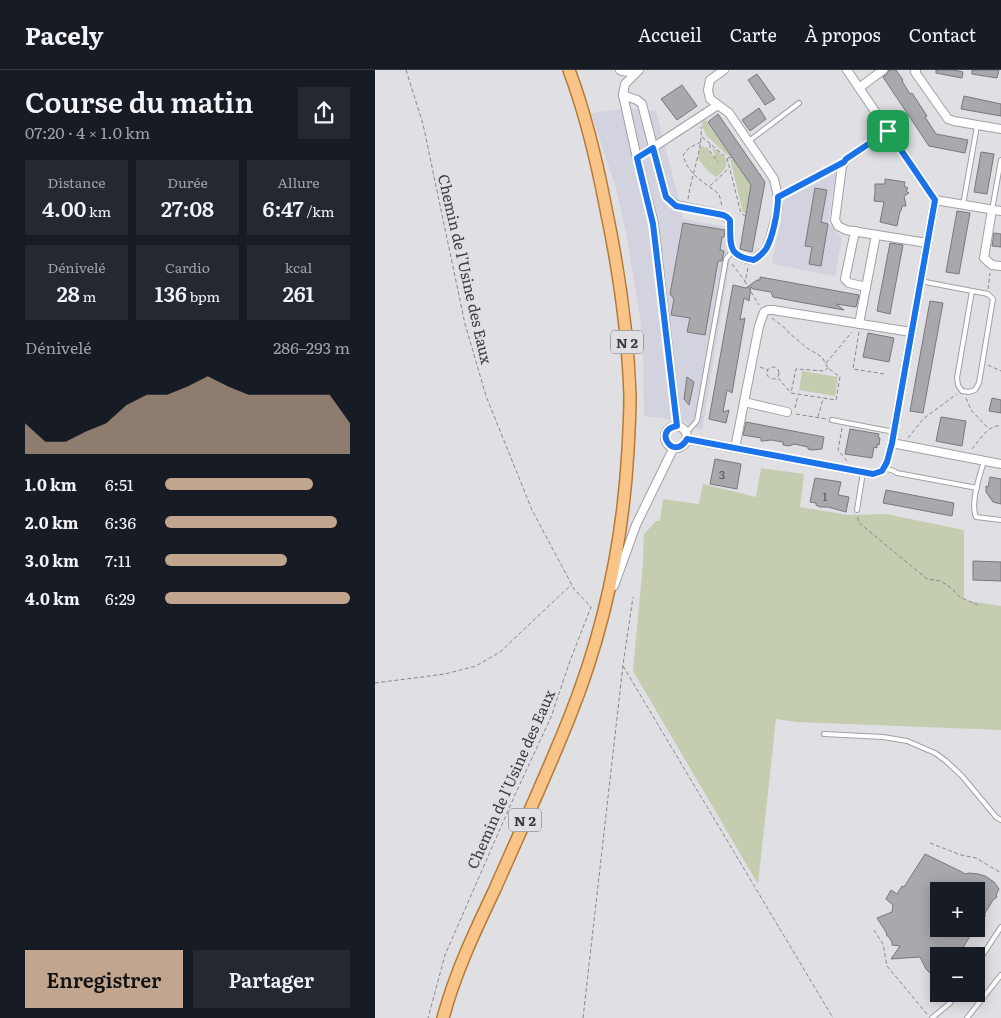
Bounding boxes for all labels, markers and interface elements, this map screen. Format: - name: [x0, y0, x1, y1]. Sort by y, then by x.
- text: Pacely: [25, 17, 103, 52]
- text: Accueil: [638, 21, 702, 48]
- text: Carte: [730, 21, 777, 48]
- text: À propos: [805, 21, 881, 48]
- text: Contact: [909, 21, 976, 48]
- text: Course du matin: [25, 80, 254, 122]
- button: share: [298, 87, 350, 139]
- pin: [867, 110, 909, 152]
- icon: arrive: [874, 117, 902, 145]
- text: 07:20 · 4 × 1.0 km: [25, 120, 150, 144]
- text: Distance: [48, 172, 105, 192]
- text: Durée: [167, 172, 208, 192]
- text: Allure: [277, 172, 320, 192]
- street label: Chemin de l'Usine des Eaux: [433, 172, 499, 367]
- text: 4.00: [42, 192, 86, 223]
- text: 27:08: [161, 192, 214, 223]
- text: 6:47: [263, 192, 304, 223]
- text: km: [86, 201, 111, 221]
- text: /km: [304, 201, 334, 221]
- text: Dénivelé: [47, 257, 106, 277]
- text: Cardio: [165, 257, 210, 277]
- text: kcal: [285, 257, 312, 277]
- text: 28: [57, 277, 80, 308]
- text: 136: [155, 277, 187, 308]
- text: 261: [283, 277, 314, 308]
- text: m: [80, 286, 96, 306]
- text: bpm: [187, 286, 220, 306]
- road number: N 2: [611, 330, 643, 354]
- text: Dénivelé: [25, 335, 91, 359]
- text: 286–293 m: [273, 335, 350, 359]
- house number: 3: [719, 465, 725, 483]
- text: 1.0 km: [25, 472, 77, 496]
- text: 6:51: [105, 472, 134, 496]
- house number: 1: [823, 487, 828, 505]
- text: 2.0 km: [25, 510, 79, 534]
- text: 6:36: [105, 510, 136, 534]
- text: 3.0 km: [25, 548, 79, 572]
- text: 7:11: [105, 548, 131, 572]
- text: 4.0 km: [25, 586, 80, 610]
- text: 6:29: [105, 586, 135, 610]
- street label: Chemin de l'Usine des Eaux: [460, 685, 560, 872]
- road number: N 2: [509, 808, 541, 832]
- map controls: [930, 882, 985, 1002]
- button: +: [930, 882, 985, 937]
- button: −: [930, 947, 985, 1002]
- button: Enregistrer: [25, 950, 183, 1008]
- button: Partager: [193, 950, 350, 1008]

